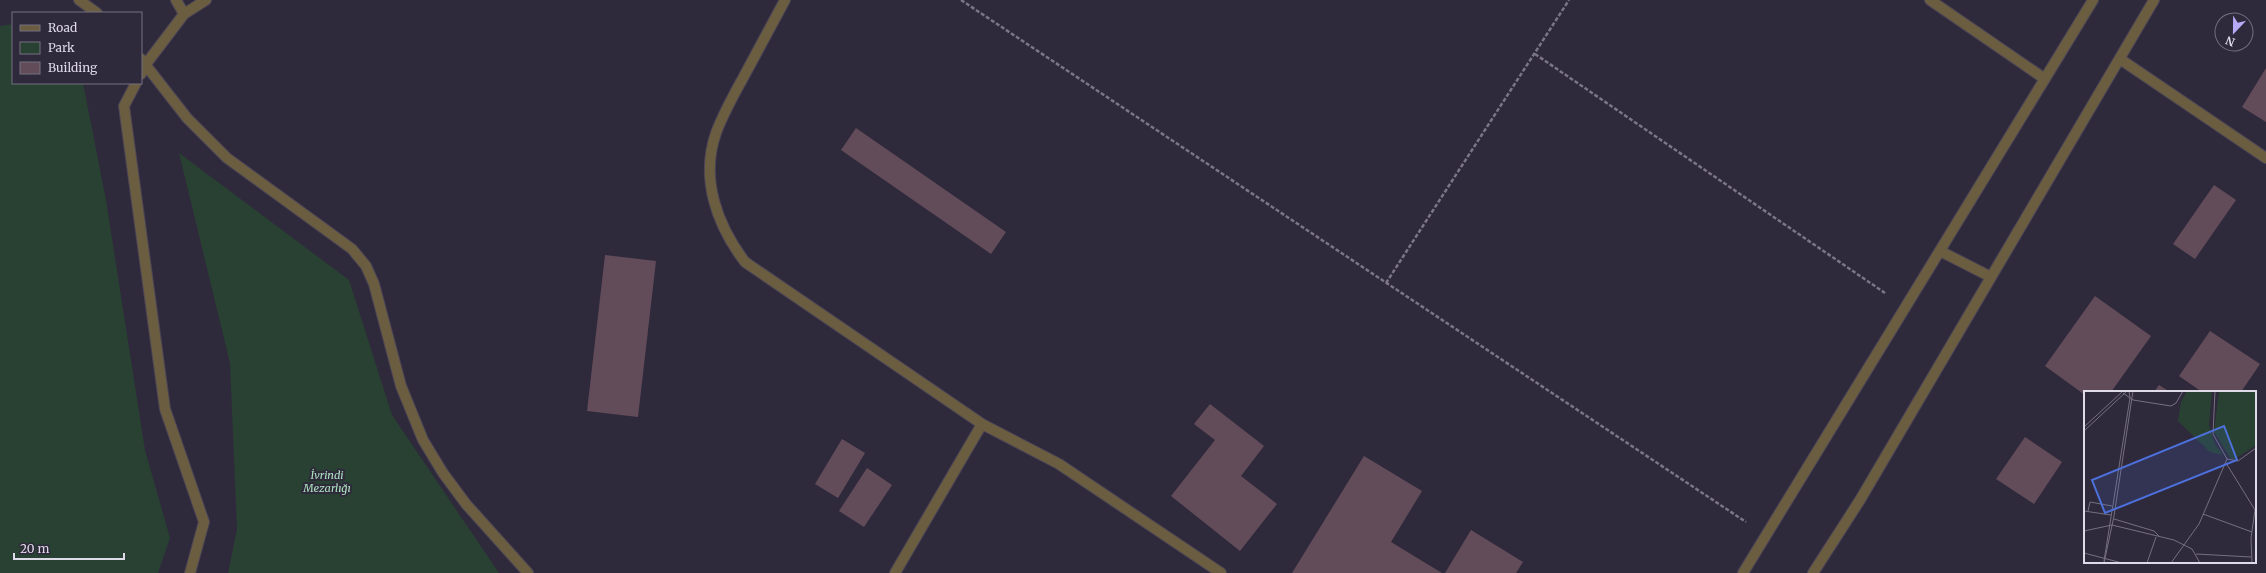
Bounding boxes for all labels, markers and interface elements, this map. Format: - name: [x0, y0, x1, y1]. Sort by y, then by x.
- legend: [12, 12, 142, 84]
- north arrow: [2214, 12, 2254, 52]
- text: Road: [48, 20, 77, 35]
- text: N: [2223, 33, 2237, 49]
- text: Park: [48, 40, 75, 55]
- text: Building: [48, 60, 98, 75]
- inset map: [2084, 391, 2256, 563]
- park label: İvrindi Mezarlığı: [302, 468, 351, 495]
- scale bar: [14, 535, 124, 561]
- text: 20 m: [20, 541, 49, 556]

